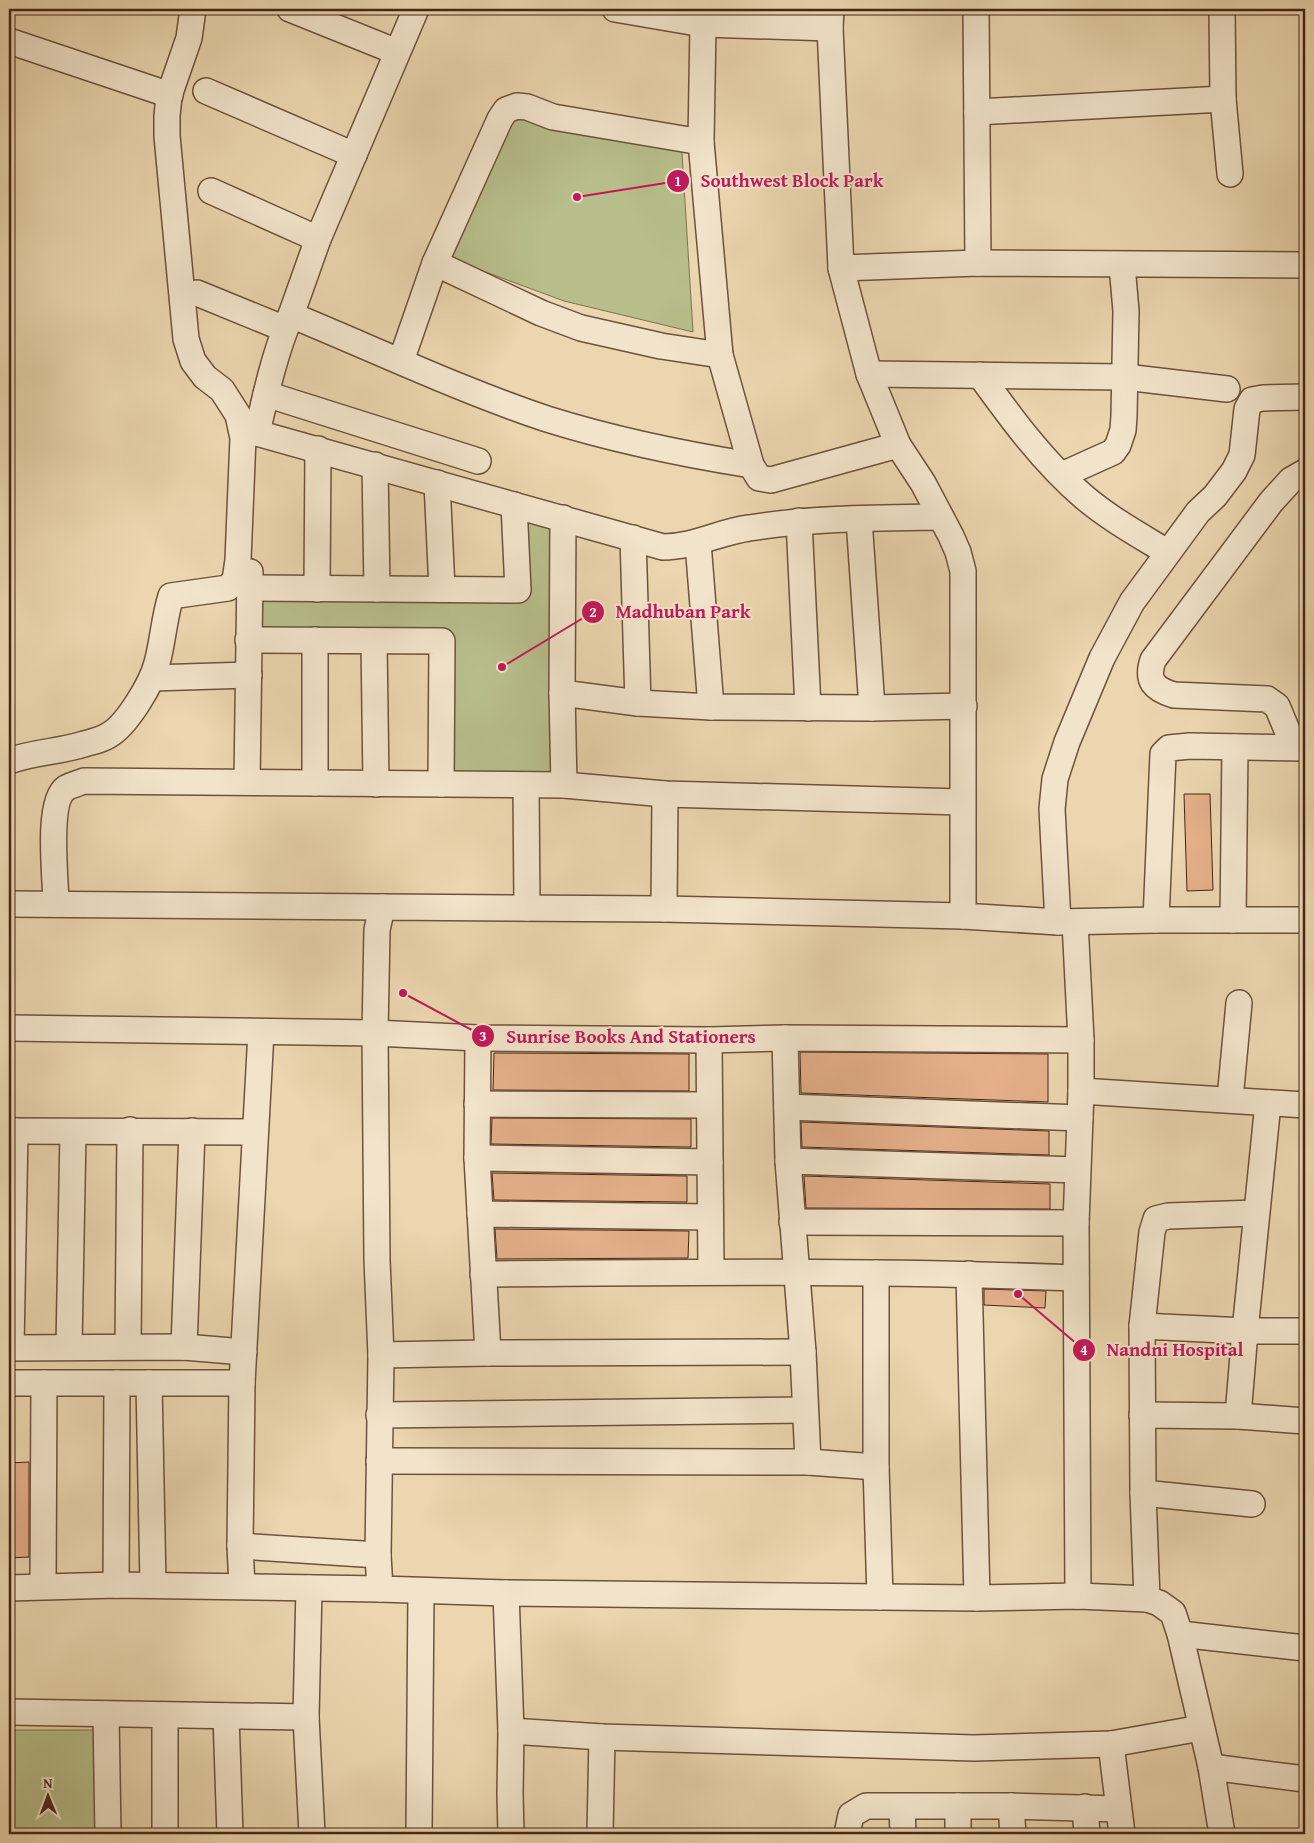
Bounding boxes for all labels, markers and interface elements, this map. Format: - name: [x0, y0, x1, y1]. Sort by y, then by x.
- callout: Southwest Block Park: [666, 164, 894, 198]
- text: Southwest Block Park: [700, 166, 884, 194]
- text: 1: [674, 170, 682, 191]
- callout: Madhuban Park: [580, 595, 760, 629]
- text: Madhuban Park: [616, 597, 751, 625]
- text: 2: [589, 601, 597, 622]
- callout: Sunrise Books And Stationers: [471, 1019, 765, 1053]
- text: Sunrise Books And Stationers: [506, 1022, 756, 1050]
- text: 3: [479, 1025, 487, 1046]
- callout: Nandni Hospital: [1072, 1333, 1254, 1367]
- text: Nandni Hospital: [1107, 1335, 1244, 1363]
- text: 4: [1080, 1339, 1088, 1360]
- north arrow: [22, 1770, 72, 1820]
- text: N: [43, 1773, 53, 1793]

